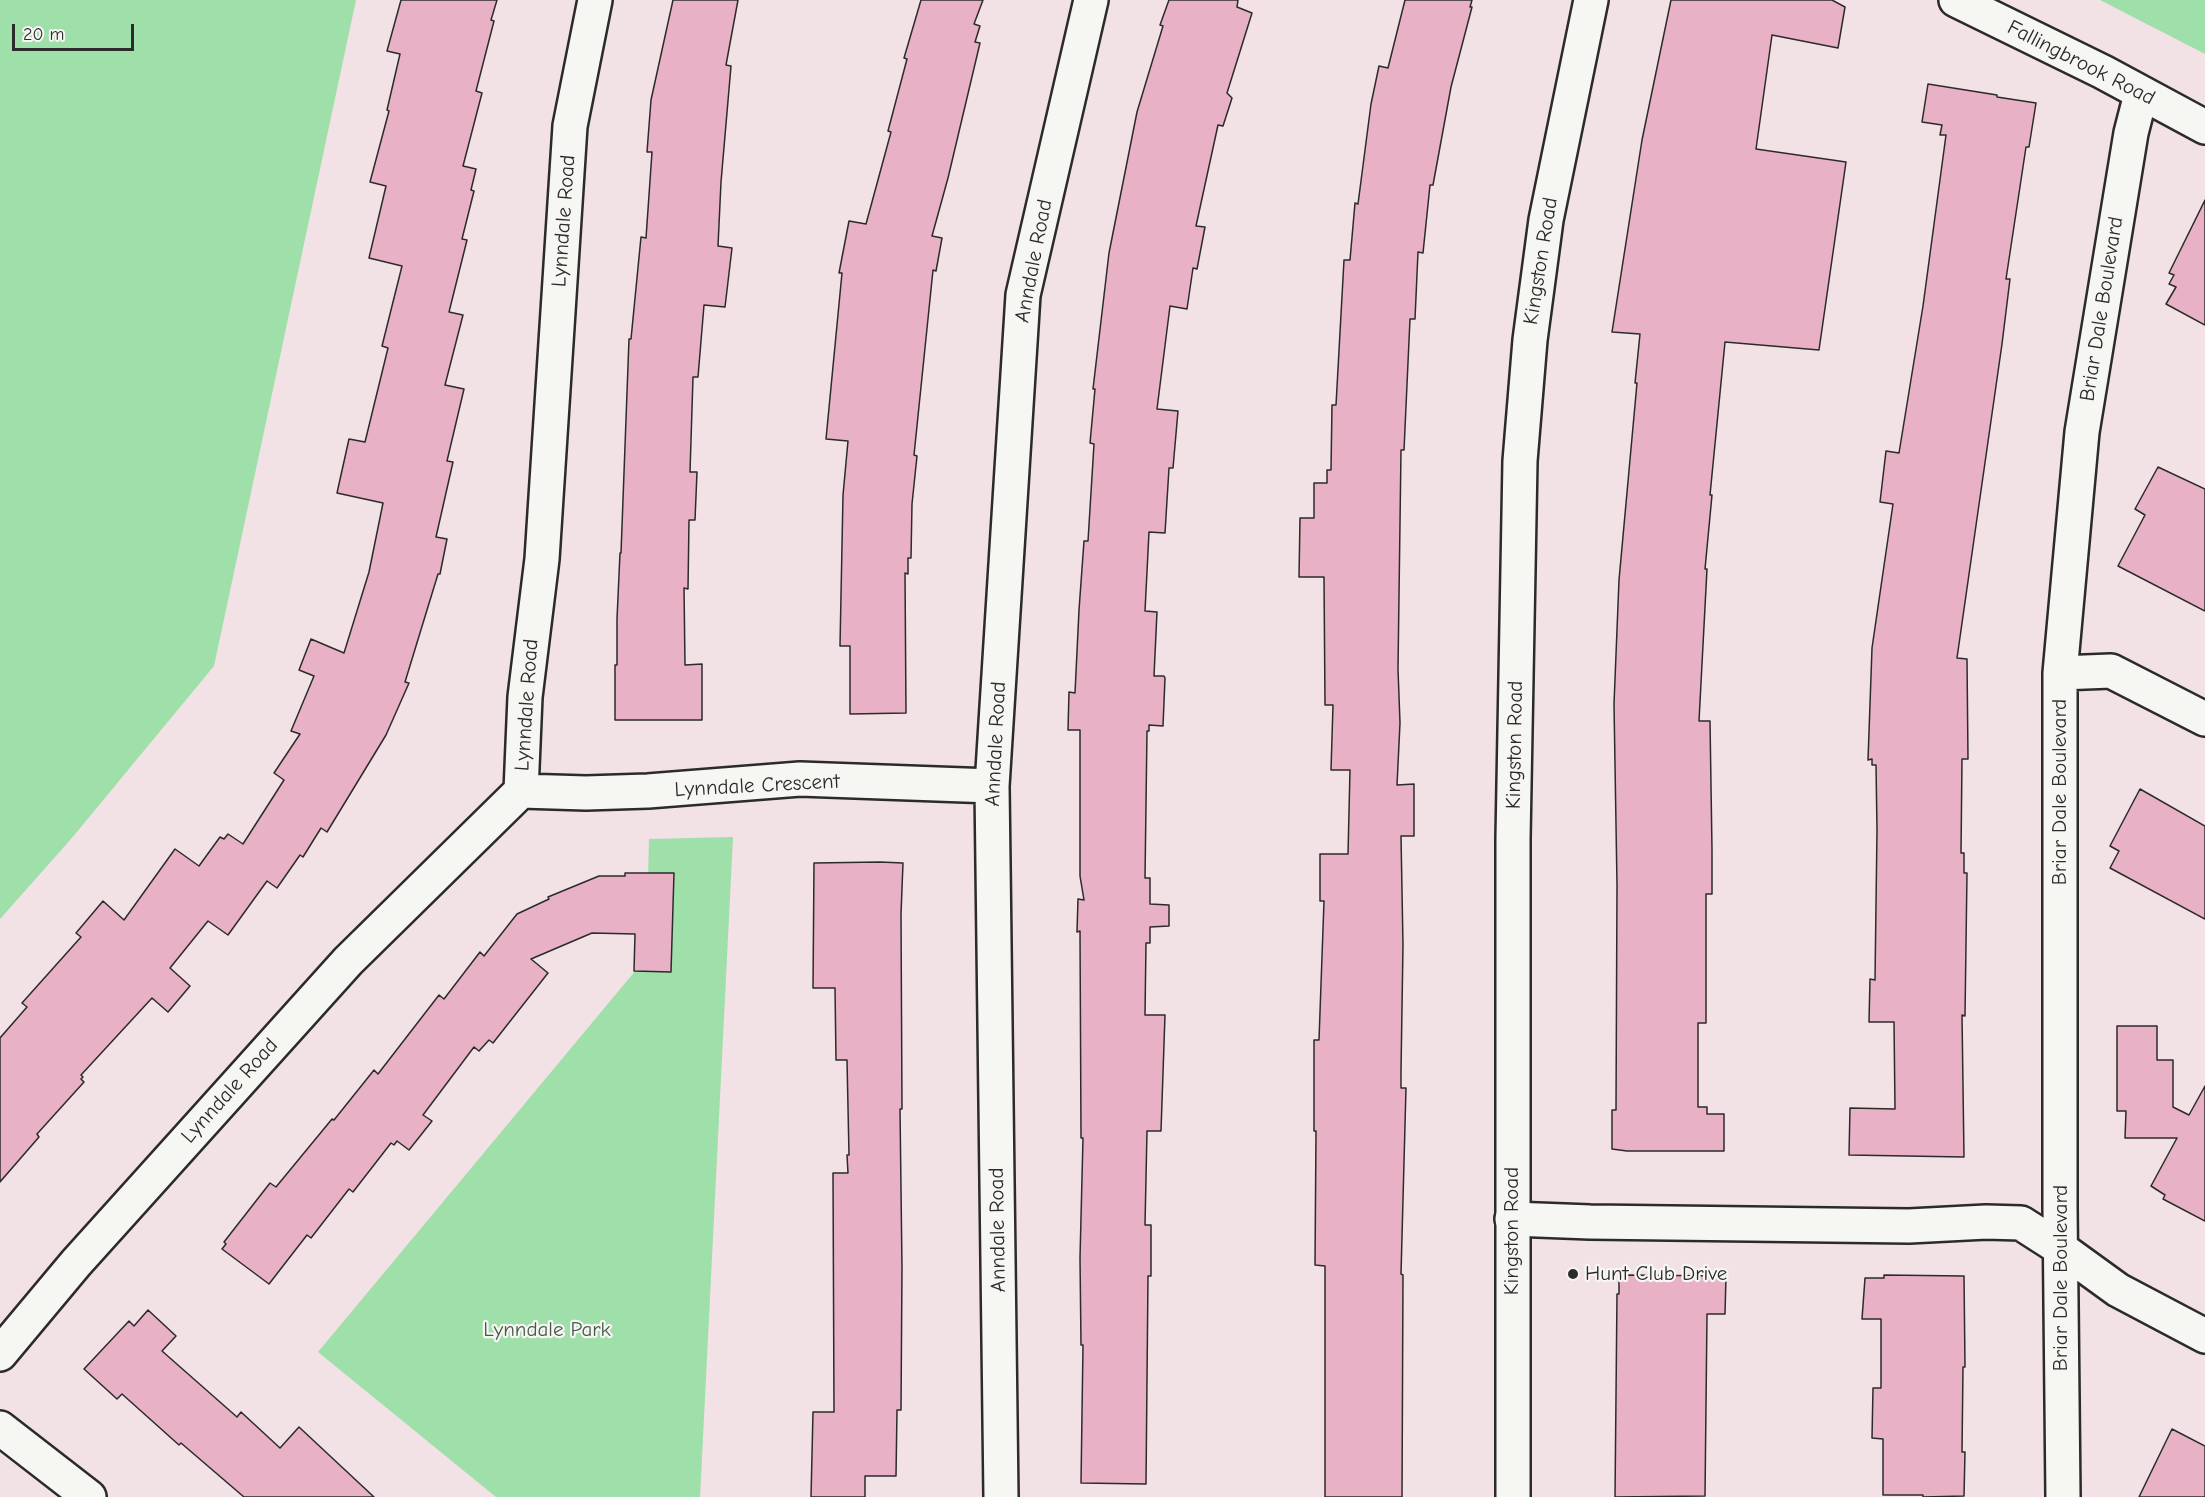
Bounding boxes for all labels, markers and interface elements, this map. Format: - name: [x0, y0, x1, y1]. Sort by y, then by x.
- scale bar: [15, 12, 136, 50]
- street label: Fallingbrook Road: [2003, 15, 2159, 111]
- text: 20 m: [23, 24, 64, 45]
- street label: Lynndale Road: [547, 154, 581, 288]
- street label: Kingston Road: [1519, 196, 1563, 326]
- street label: Anndale Road: [1010, 197, 1058, 325]
- street label: Briar Dale Boulevard: [2075, 215, 2129, 403]
- street label: Lynndale Road: [510, 638, 544, 772]
- street label: Anndale Road: [980, 681, 1012, 807]
- street label: Kingston Road: [1501, 681, 1529, 809]
- street label: Briar Dale Boulevard: [2047, 699, 2073, 885]
- street label: Lynndale Crescent: [674, 769, 840, 803]
- street label: Lynndale Road: [176, 1033, 284, 1149]
- street label: Anndale Road: [984, 1167, 1012, 1293]
- street label: Kingston Road: [1499, 1167, 1525, 1295]
- street label: Briar Dale Boulevard: [2048, 1185, 2074, 1371]
- place label: Hunt Club Drive: [1585, 1261, 1727, 1287]
- marker: Hunt Club Drive: [1566, 1267, 1580, 1281]
- park label: Lynndale Park: [483, 1317, 611, 1343]

